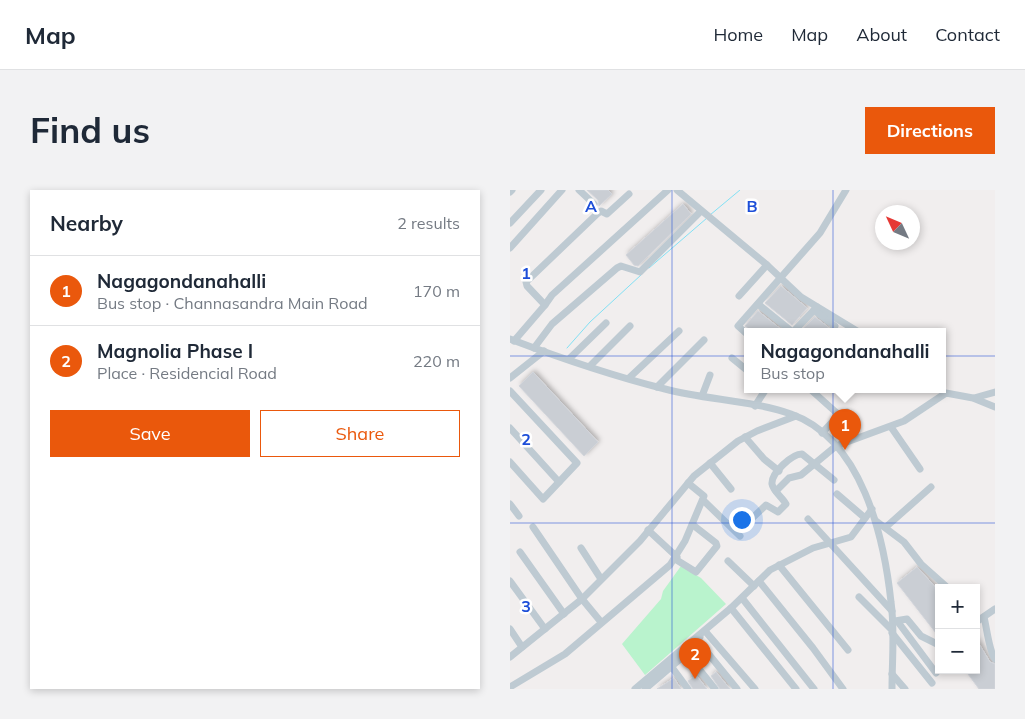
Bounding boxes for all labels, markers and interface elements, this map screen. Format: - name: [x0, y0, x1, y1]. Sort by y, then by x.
- text: Map: [25, 20, 76, 50]
- text: Home: [713, 23, 763, 46]
- text: Map: [791, 23, 828, 46]
- text: About: [856, 23, 907, 46]
- text: Contact: [935, 23, 1000, 46]
- button: Directions: [865, 107, 995, 154]
- text: Find us: [30, 108, 150, 152]
- text: A: [585, 196, 597, 216]
- text: B: [746, 196, 758, 216]
- north arrow: [875, 205, 920, 250]
- text: Nearby: [50, 210, 123, 236]
- text: 2 results: [397, 213, 460, 233]
- text: 1: [521, 263, 531, 283]
- text: Nagagondanahalli: [97, 269, 266, 293]
- text: 1: [61, 281, 71, 301]
- text: 170 m: [413, 281, 460, 301]
- text: Bus stop · Channasandra Main Road: [97, 293, 368, 313]
- popup: [744, 328, 946, 393]
- text: Magnolia Phase I: [97, 339, 253, 363]
- text: Nagagondanahalli: [760, 339, 930, 363]
- text: 2: [61, 351, 71, 371]
- text: 220 m: [413, 351, 460, 371]
- text: Place · Residencial Road: [97, 363, 277, 383]
- text: Bus stop: [760, 363, 825, 383]
- pin: 1: [829, 409, 861, 450]
- button: Save: [50, 410, 250, 457]
- button: Share: [260, 410, 460, 457]
- text: 2: [521, 429, 531, 449]
- your location: [729, 507, 755, 533]
- map controls: [935, 584, 980, 674]
- button: +: [935, 584, 980, 629]
- text: 3: [521, 596, 531, 616]
- button: −: [935, 629, 980, 674]
- pin: 2: [679, 638, 711, 679]

